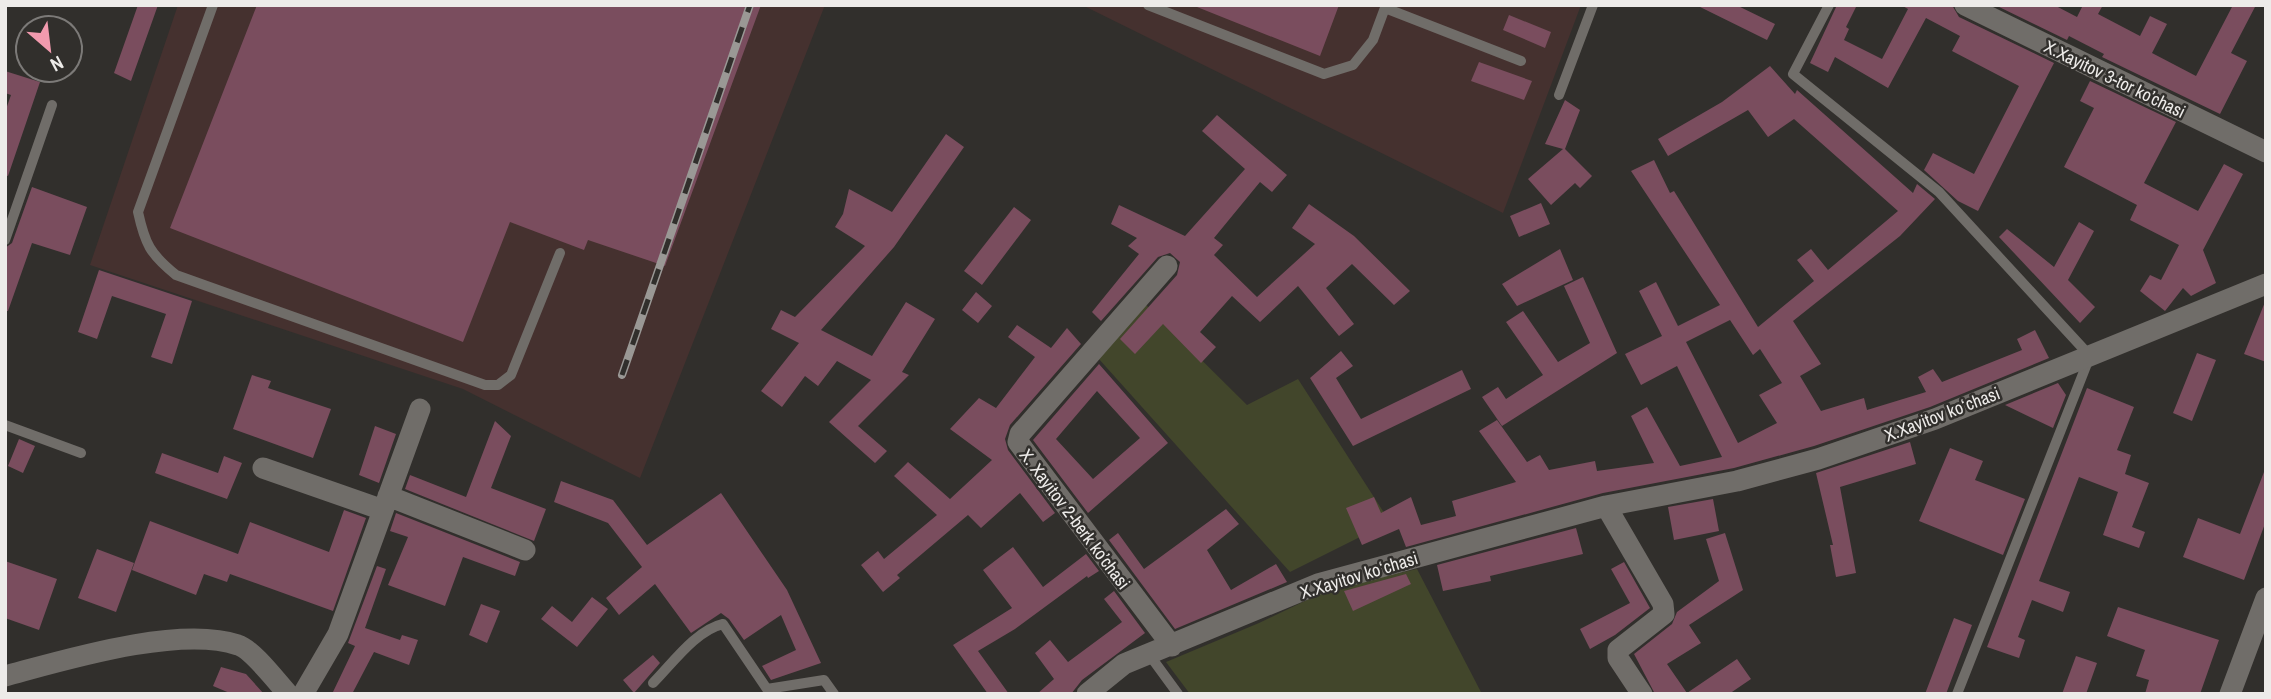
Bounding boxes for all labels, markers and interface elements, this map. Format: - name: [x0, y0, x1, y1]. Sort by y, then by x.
- north arrow: [14, 14, 84, 84]
- street label: X.Xayitov 3-tor koʼchasi: [2040, 34, 2190, 124]
- text: N: [46, 50, 68, 78]
- street label: X.Xayitov koʻchasi: [1881, 380, 2003, 448]
- street label: X. Xayitov 2-berk koʼchasi: [1014, 444, 1136, 594]
- street label: X.Xayitov koʻchasi: [1297, 545, 1421, 605]

